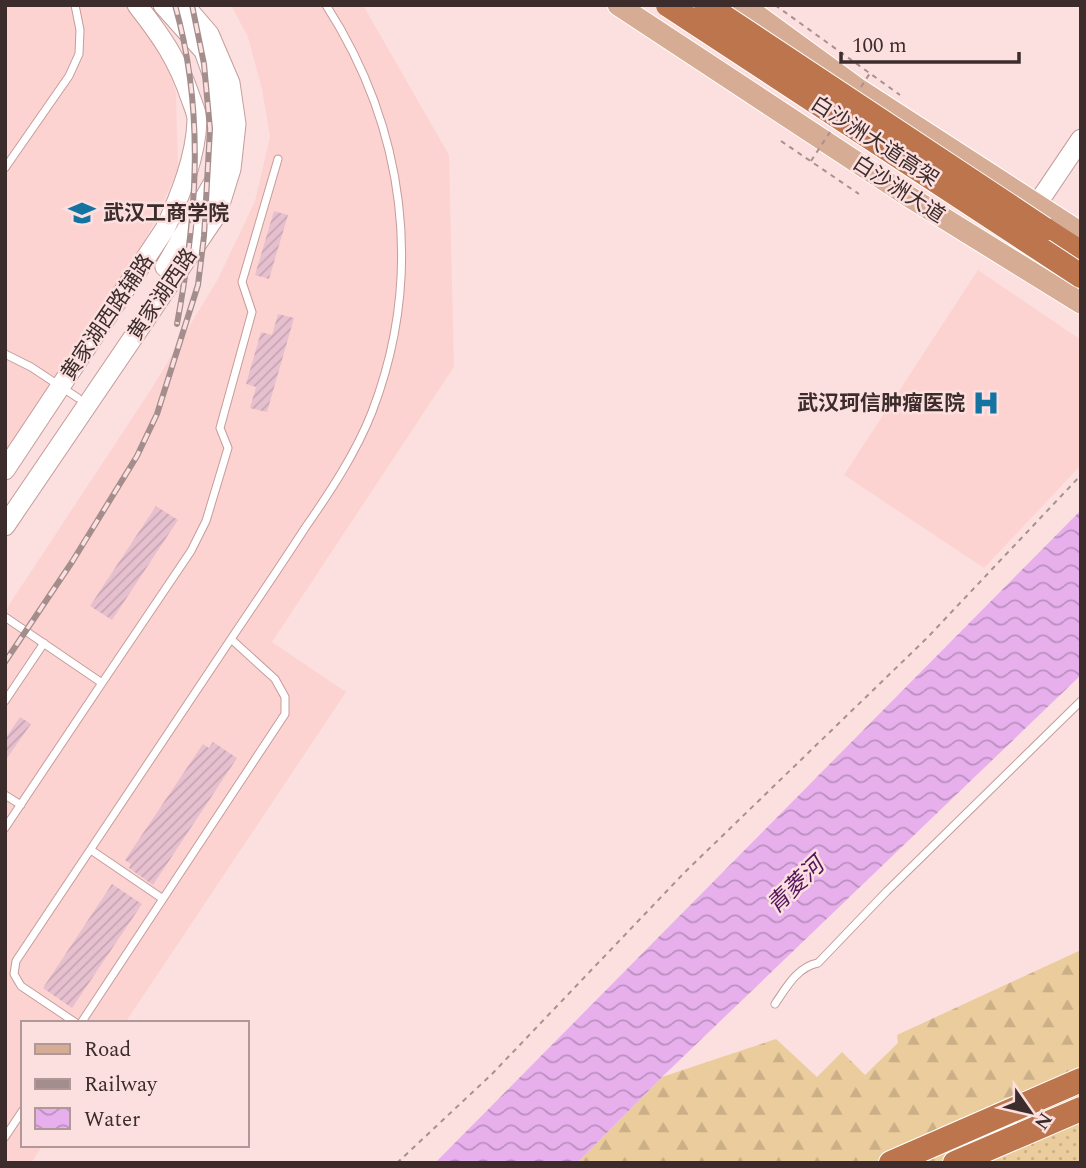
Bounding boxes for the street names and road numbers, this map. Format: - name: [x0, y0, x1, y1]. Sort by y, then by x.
- street label: 白沙洲大道高架: [806, 90, 944, 192]
- street label: 白沙洲大道: [848, 150, 950, 228]
- street label: 黄家湖西路: [120, 242, 205, 347]
- street label: 黄家湖西路辅路: [53, 248, 162, 387]

